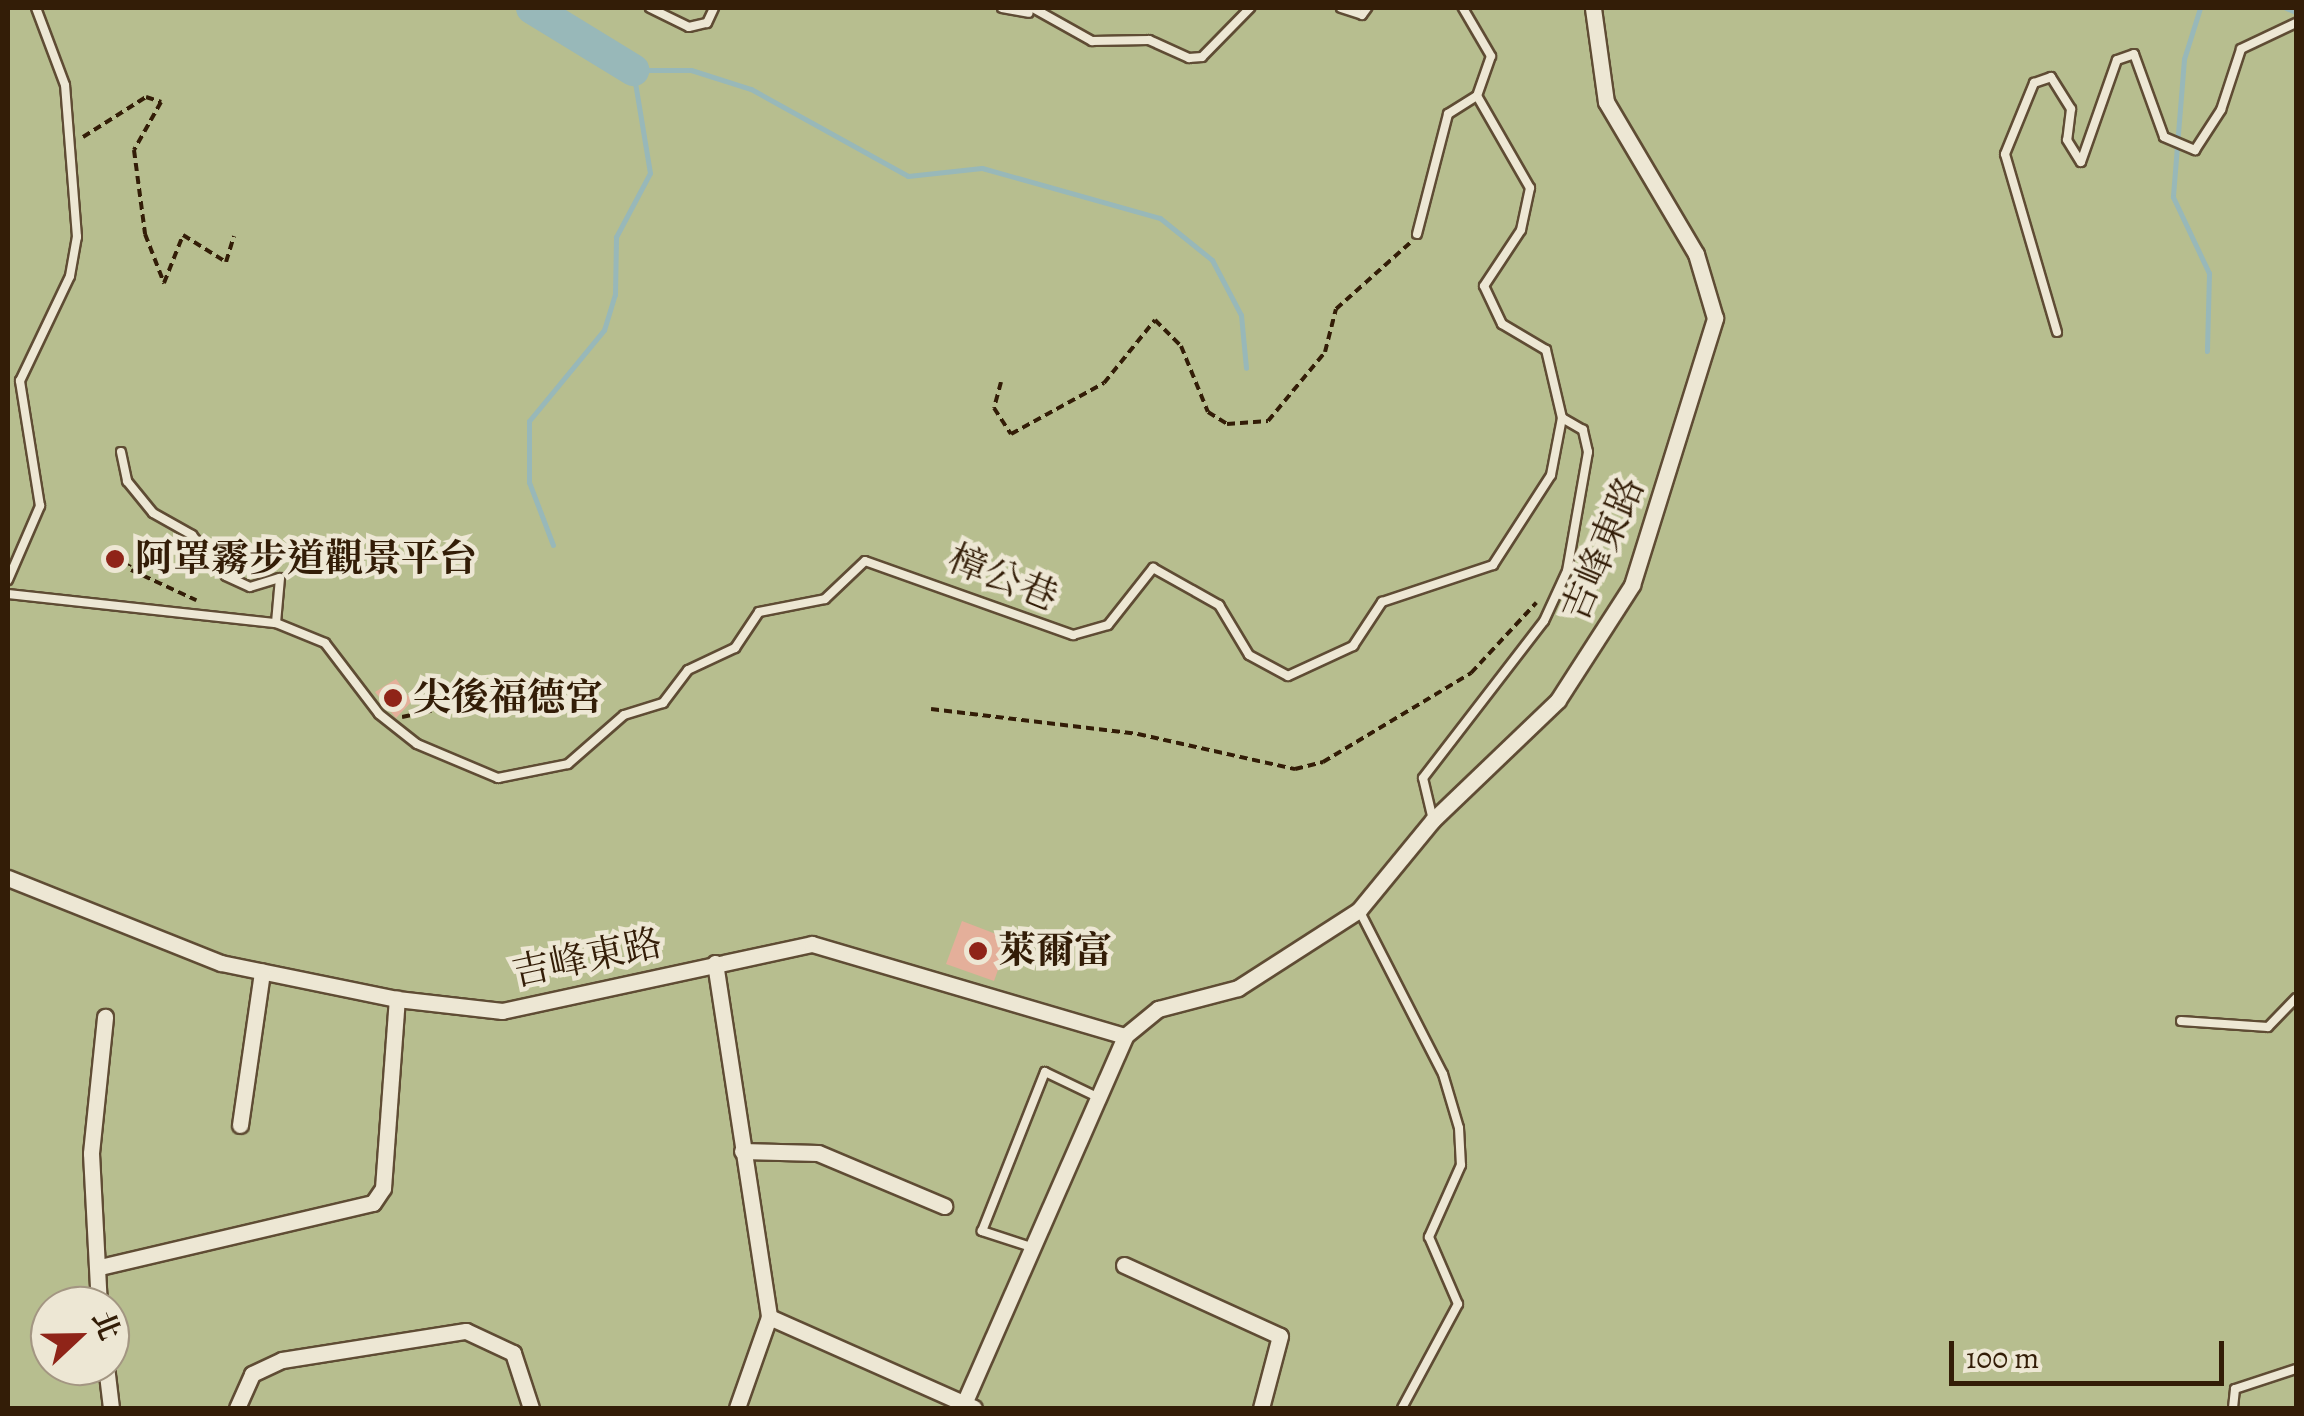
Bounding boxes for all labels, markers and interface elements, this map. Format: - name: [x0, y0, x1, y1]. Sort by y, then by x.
- street label: 吉峰東路: [1552, 470, 1654, 628]
- place label: 阿罩霧步道觀景平台: [135, 536, 477, 582]
- street label: 樟公巷: [942, 536, 1064, 620]
- marker: 阿罩霧步道觀景平台: [104, 548, 126, 570]
- place label: 尖後福德宮: [413, 675, 603, 721]
- marker: 尖後福德宮: [382, 687, 404, 709]
- street label: 吉峰東路: [508, 920, 666, 996]
- place label: 萊爾富: [998, 928, 1112, 974]
- marker: 萊爾富: [967, 940, 989, 962]
- north arrow: [30, 1286, 130, 1386]
- text: 北: [83, 1305, 129, 1346]
- scale bar: [1954, 1321, 2229, 1383]
- text: 100 m: [1966, 1338, 2039, 1378]

